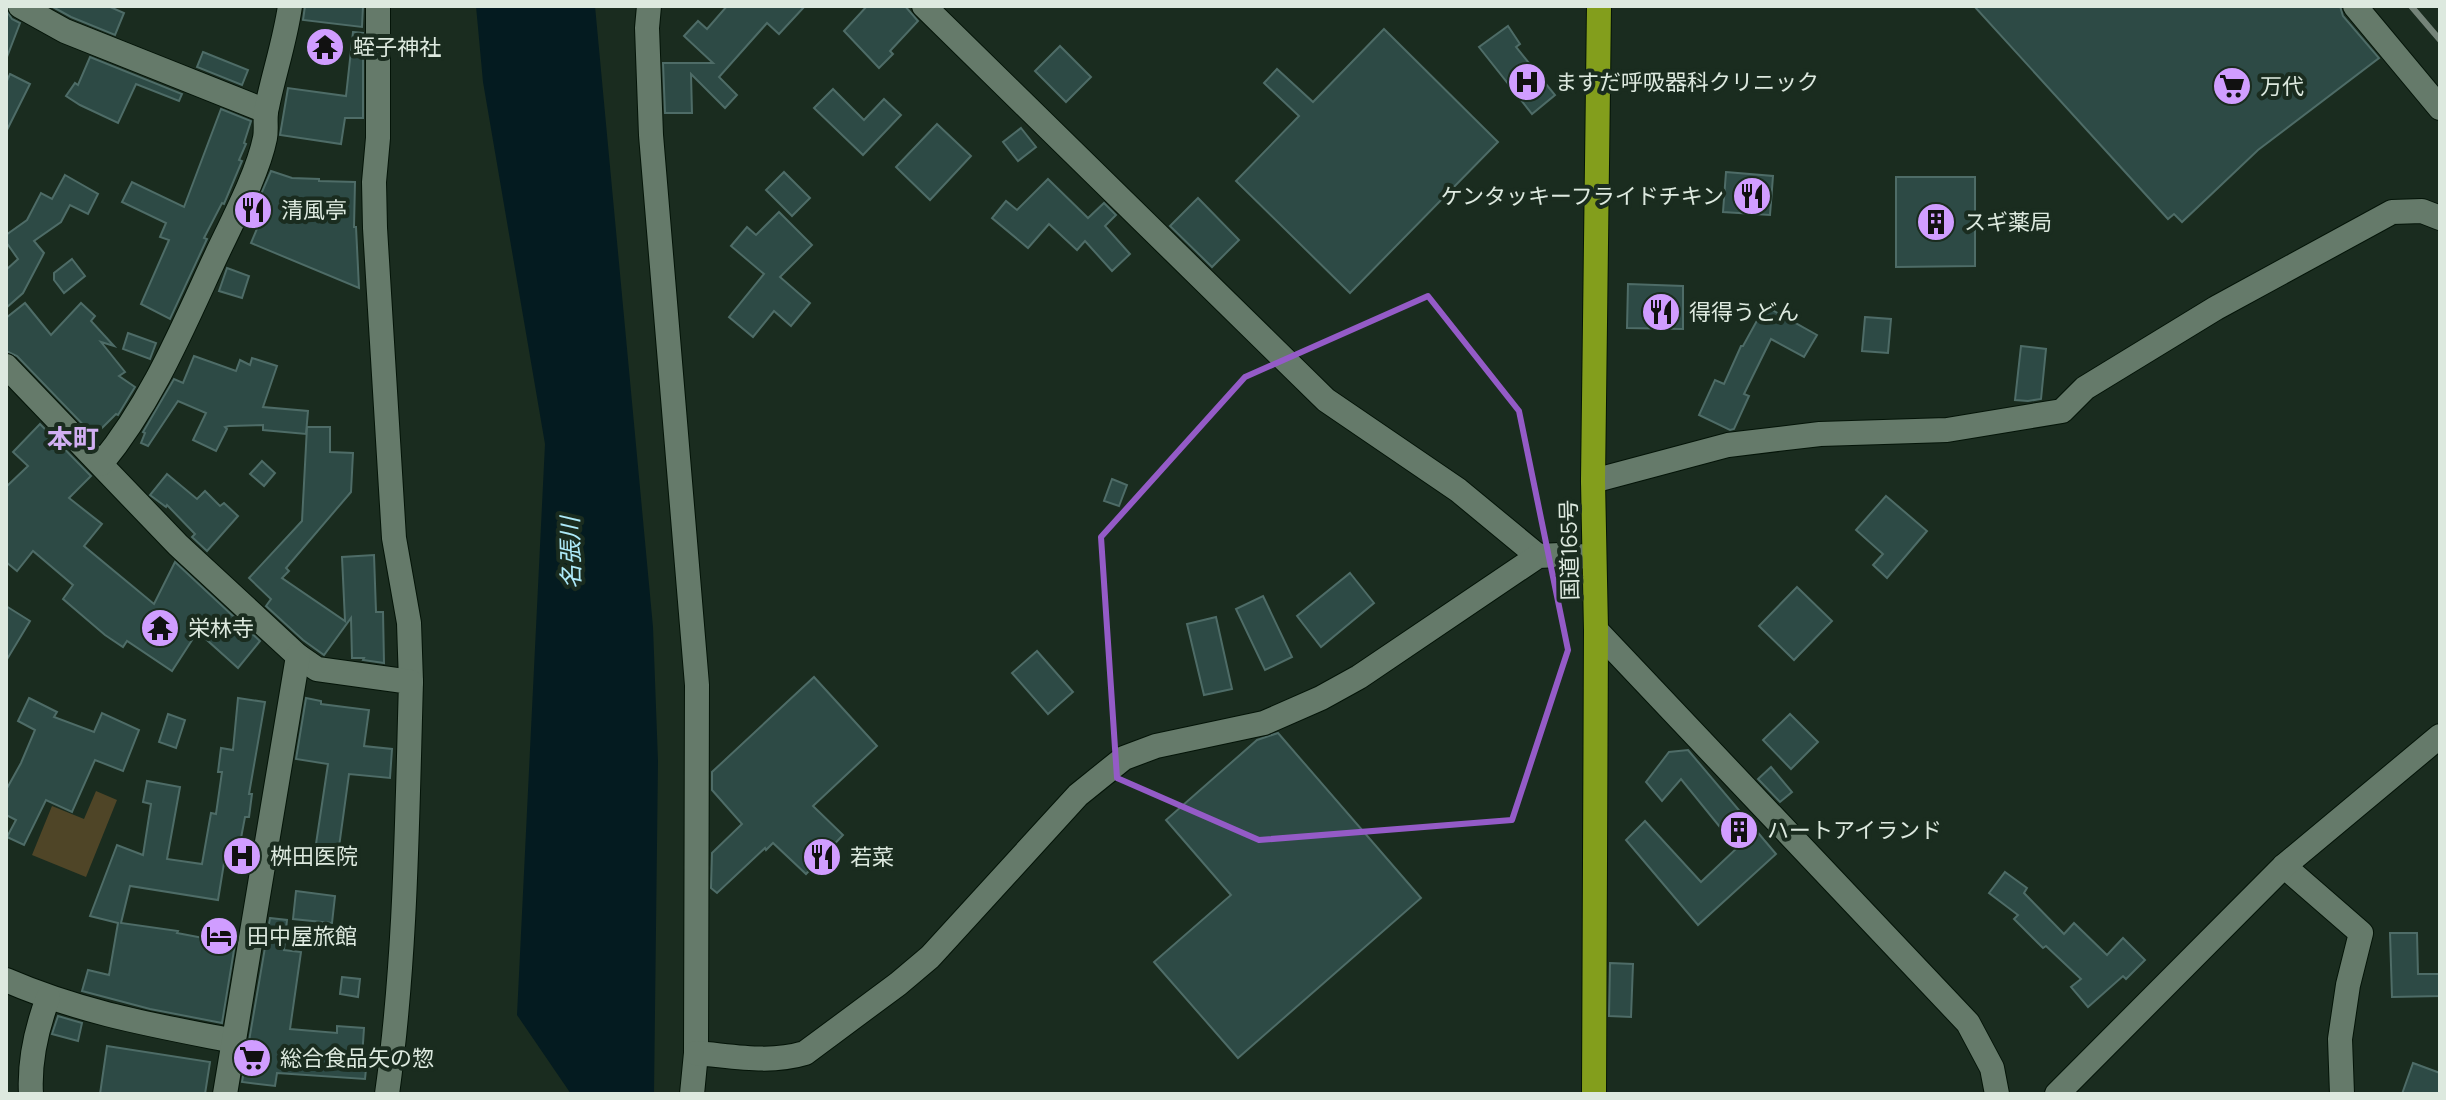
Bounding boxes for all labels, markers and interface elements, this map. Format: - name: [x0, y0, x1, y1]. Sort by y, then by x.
- temple icon: 蛭子神社: [304, 26, 346, 68]
- place label: 蛭子神社: [353, 32, 441, 62]
- hospital icon: ますだ呼吸器科クリニック: [1506, 61, 1548, 103]
- supermarket icon: 万代: [2211, 65, 2253, 107]
- place label: ますだ呼吸器科クリニック: [1555, 67, 1819, 97]
- place label: 万代: [2260, 71, 2304, 101]
- restaurant icon: ケンタッキーフライドチキン: [1731, 175, 1773, 217]
- place label: ケンタッキーフライドチキン: [1441, 181, 1724, 211]
- restaurant icon: 清風亭: [232, 189, 274, 231]
- place label: 清風亭: [281, 195, 347, 225]
- building icon: スギ薬局: [1915, 201, 1957, 243]
- place label: スギ薬局: [1964, 207, 2052, 237]
- restaurant icon: 得得うどん: [1640, 291, 1682, 333]
- place label: 得得うどん: [1689, 297, 1799, 327]
- district label: 本町: [47, 420, 99, 456]
- street label: 国道165号: [1553, 499, 1585, 601]
- water label: 名張川: [552, 514, 587, 589]
- temple icon: 栄林寺: [139, 607, 181, 649]
- place label: 栄林寺: [188, 613, 254, 643]
- building icon: ハートアイランド: [1718, 809, 1760, 851]
- place label: ハートアイランド: [1767, 815, 1942, 845]
- hospital icon: 桝田医院: [221, 835, 263, 877]
- restaurant icon: 若菜: [801, 836, 843, 878]
- place label: 桝田医院: [270, 841, 358, 871]
- place label: 若菜: [850, 842, 894, 872]
- hotel icon: 田中屋旅館: [198, 915, 240, 957]
- place label: 田中屋旅館: [247, 921, 357, 951]
- supermarket icon: 総合食品矢の惣: [231, 1037, 273, 1079]
- place label: 総合食品矢の惣: [280, 1043, 434, 1073]

